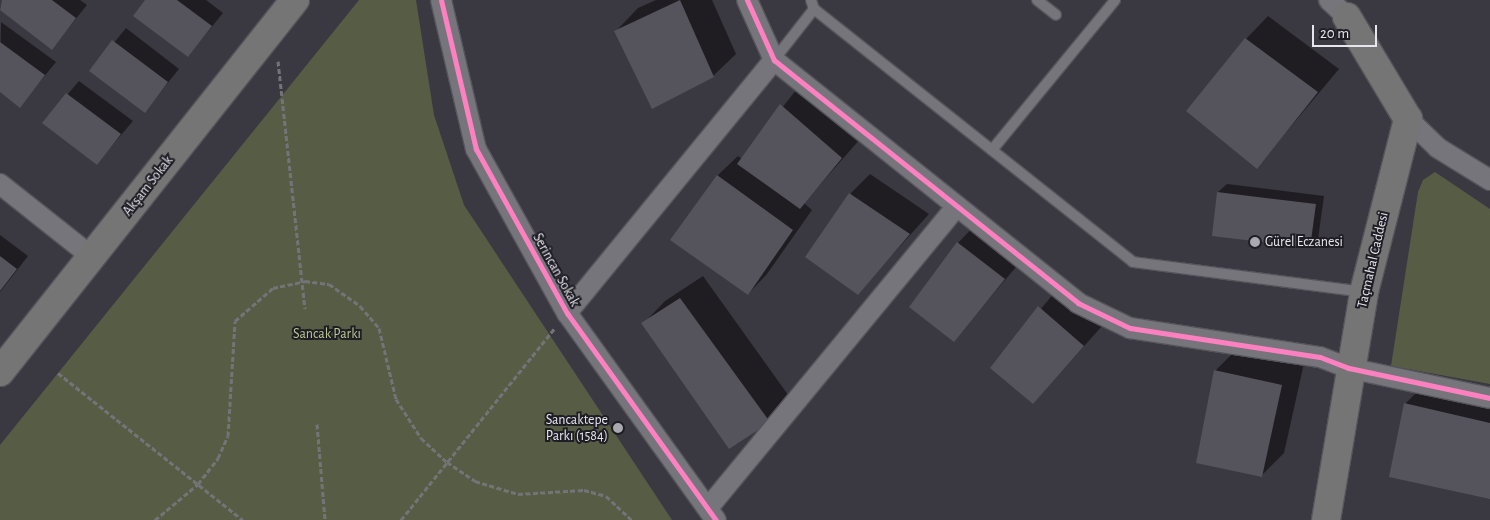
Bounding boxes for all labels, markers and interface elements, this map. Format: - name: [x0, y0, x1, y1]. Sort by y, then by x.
- scale bar: [1315, 15, 1380, 47]
- text: 20 m: [1320, 26, 1349, 41]
- street label: Akşam Sokak: [119, 153, 177, 219]
- street label: Taçmahal Caddesi: [1354, 210, 1392, 310]
- street label: Serincan Sokak: [529, 230, 583, 310]
- place label: Gürel Eczanesi: [1265, 234, 1343, 250]
- marker: Gürel Eczanesi: [1249, 236, 1261, 248]
- park label: Sancak Parkı: [293, 326, 361, 342]
- place label: Sancaktepe Parkı (1584): [546, 412, 608, 444]
- marker: Sancaktepe Parkı (1584): [612, 422, 624, 434]

